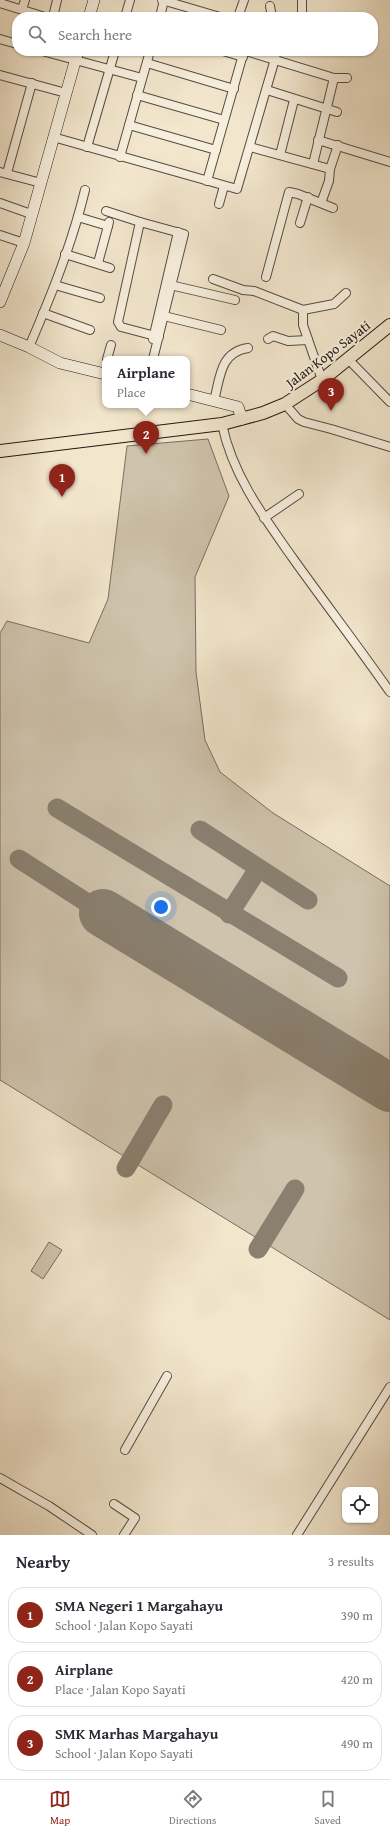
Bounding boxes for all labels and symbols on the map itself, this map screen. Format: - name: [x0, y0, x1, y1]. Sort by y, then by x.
- street label: Jalan Kopo Sayati: [280, 315, 375, 394]
- pin: 3: [318, 378, 344, 411]
- pin: 2: [133, 421, 159, 454]
- pin: 1: [49, 464, 75, 497]
- your location: [151, 897, 171, 917]

